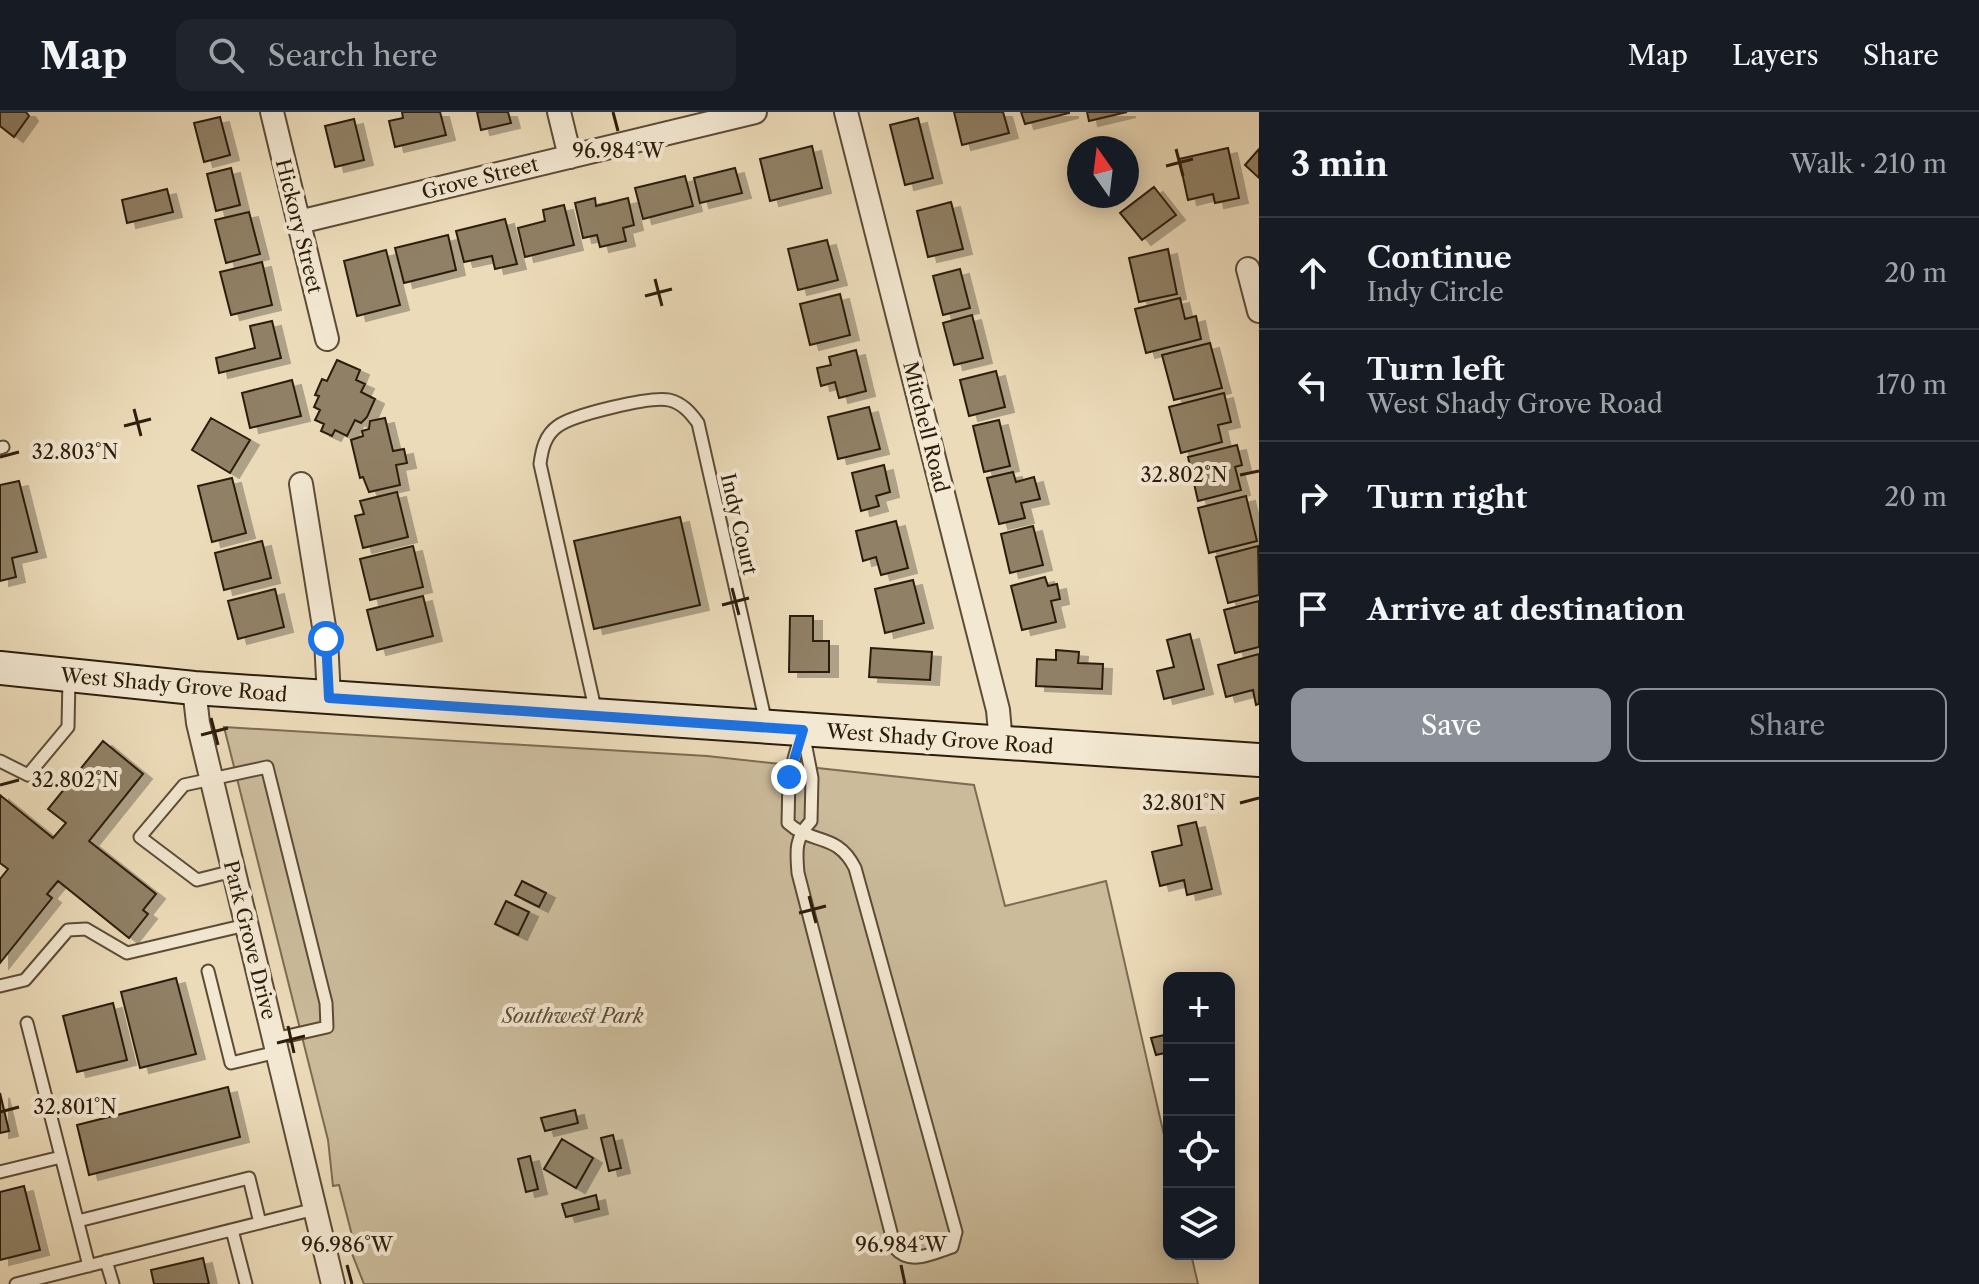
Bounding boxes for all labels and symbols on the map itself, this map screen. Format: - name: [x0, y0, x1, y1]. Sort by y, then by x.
- north arrow: [1067, 136, 1139, 208]
- text: 96.984°W: [572, 139, 665, 163]
- street label: Grove Street: [419, 152, 541, 204]
- street label: Hickory Street: [271, 156, 327, 296]
- street label: Mitchell Road: [898, 359, 954, 495]
- text: 32.803°N: [32, 440, 118, 464]
- text: 32.802°N: [1141, 463, 1227, 487]
- street label: Indy Court: [716, 471, 762, 577]
- route start: [308, 621, 344, 657]
- street label: West Shady Grove Road: [59, 663, 288, 707]
- street label: West Shady Grove Road: [825, 719, 1054, 759]
- route end: [771, 759, 807, 795]
- text: 32.802°N: [32, 768, 118, 792]
- text: 32.801°N: [1142, 791, 1226, 815]
- street label: Park Grove Drive: [219, 858, 281, 1022]
- park label: Southwest Park: [501, 1004, 644, 1028]
- text: 32.801°N: [33, 1095, 117, 1119]
- text: 96.986°W: [301, 1233, 394, 1257]
- text: 96.984°W: [855, 1233, 948, 1257]

